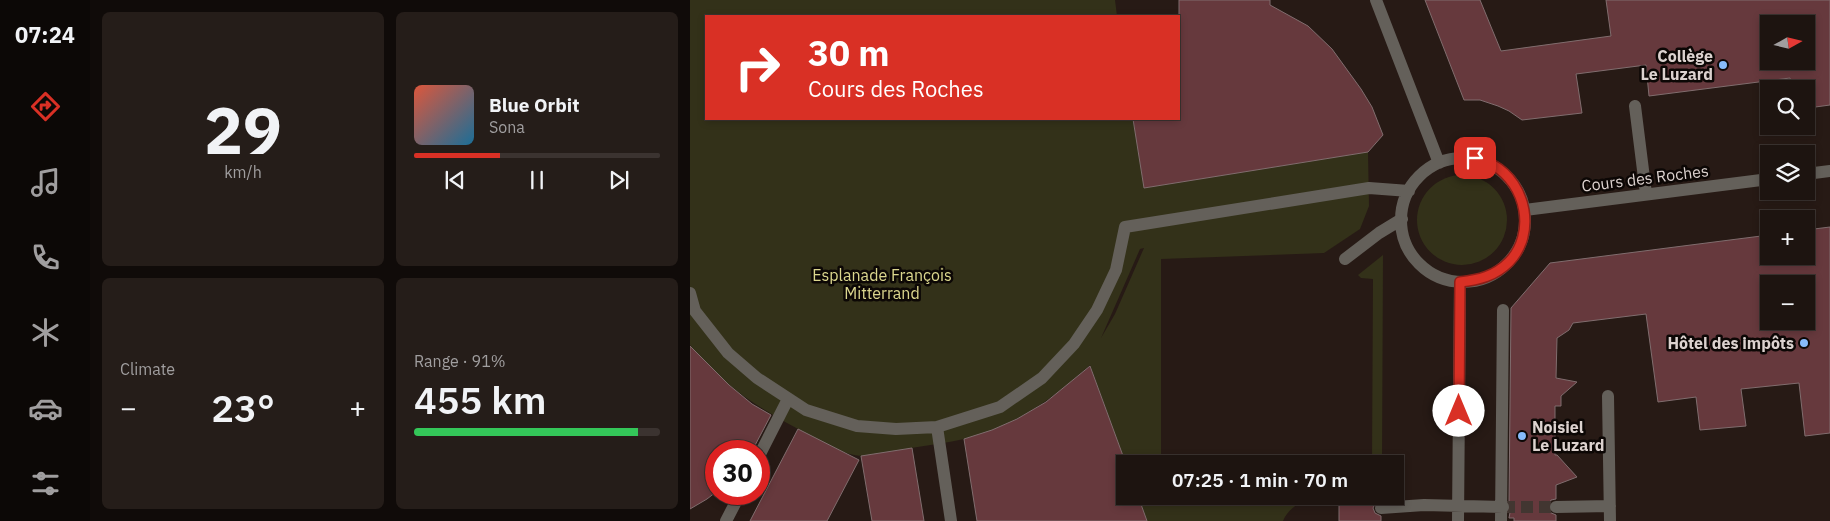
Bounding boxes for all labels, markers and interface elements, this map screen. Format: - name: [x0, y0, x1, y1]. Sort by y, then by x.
- north arrow: [1760, 15, 1815, 70]
- map controls: [1760, 15, 1815, 330]
- text: 07:24: [15, 20, 75, 49]
- text: 30 m: [808, 30, 890, 76]
- icon: right: [725, 35, 790, 100]
- place label: Collège Le Luzard: [1640, 46, 1713, 84]
- marker: Collège Le Luzard: [1717, 59, 1729, 71]
- text: Cours des Roches: [808, 74, 984, 103]
- button: search: [1760, 80, 1815, 135]
- text: 29: [204, 87, 282, 172]
- icon: directions: [28, 89, 63, 124]
- text: Blue Orbit: [489, 93, 579, 117]
- text: Sona: [489, 117, 525, 137]
- pin: [1454, 137, 1496, 179]
- icon: arrive: [1461, 144, 1489, 172]
- button: layers: [1760, 145, 1815, 200]
- street label: Cours des Roches: [1580, 160, 1710, 196]
- text: km/h: [224, 162, 262, 182]
- icon: music: [28, 165, 63, 200]
- icon: previous: [441, 166, 469, 194]
- icon: pause: [523, 166, 551, 194]
- icon: next: [605, 166, 633, 194]
- button: +: [1760, 210, 1815, 265]
- icon: phone: [28, 240, 63, 275]
- park label: Esplanade François Mitterrand: [812, 265, 952, 303]
- button: −: [1760, 275, 1815, 330]
- icon: climate: [28, 315, 63, 350]
- place label: Hôtel des impôts: [1668, 333, 1794, 353]
- marker: Hôtel des impôts: [1798, 337, 1810, 349]
- text: Range · 91%: [414, 351, 506, 371]
- text: Climate: [120, 359, 175, 379]
- text: 455 km: [414, 375, 546, 424]
- text: 23°: [211, 383, 275, 432]
- position arrow: [1432, 384, 1484, 436]
- text: −: [120, 389, 137, 426]
- text: +: [349, 389, 366, 426]
- icon: car: [28, 391, 63, 426]
- place label: Noisiel Le Luzard: [1532, 417, 1605, 455]
- marker: Noisiel Le Luzard: [1516, 430, 1528, 442]
- speed limit sign: 30: [705, 440, 770, 505]
- icon: filters: [28, 466, 63, 501]
- text: 07:25 · 1 min · 70 m: [1172, 468, 1348, 492]

